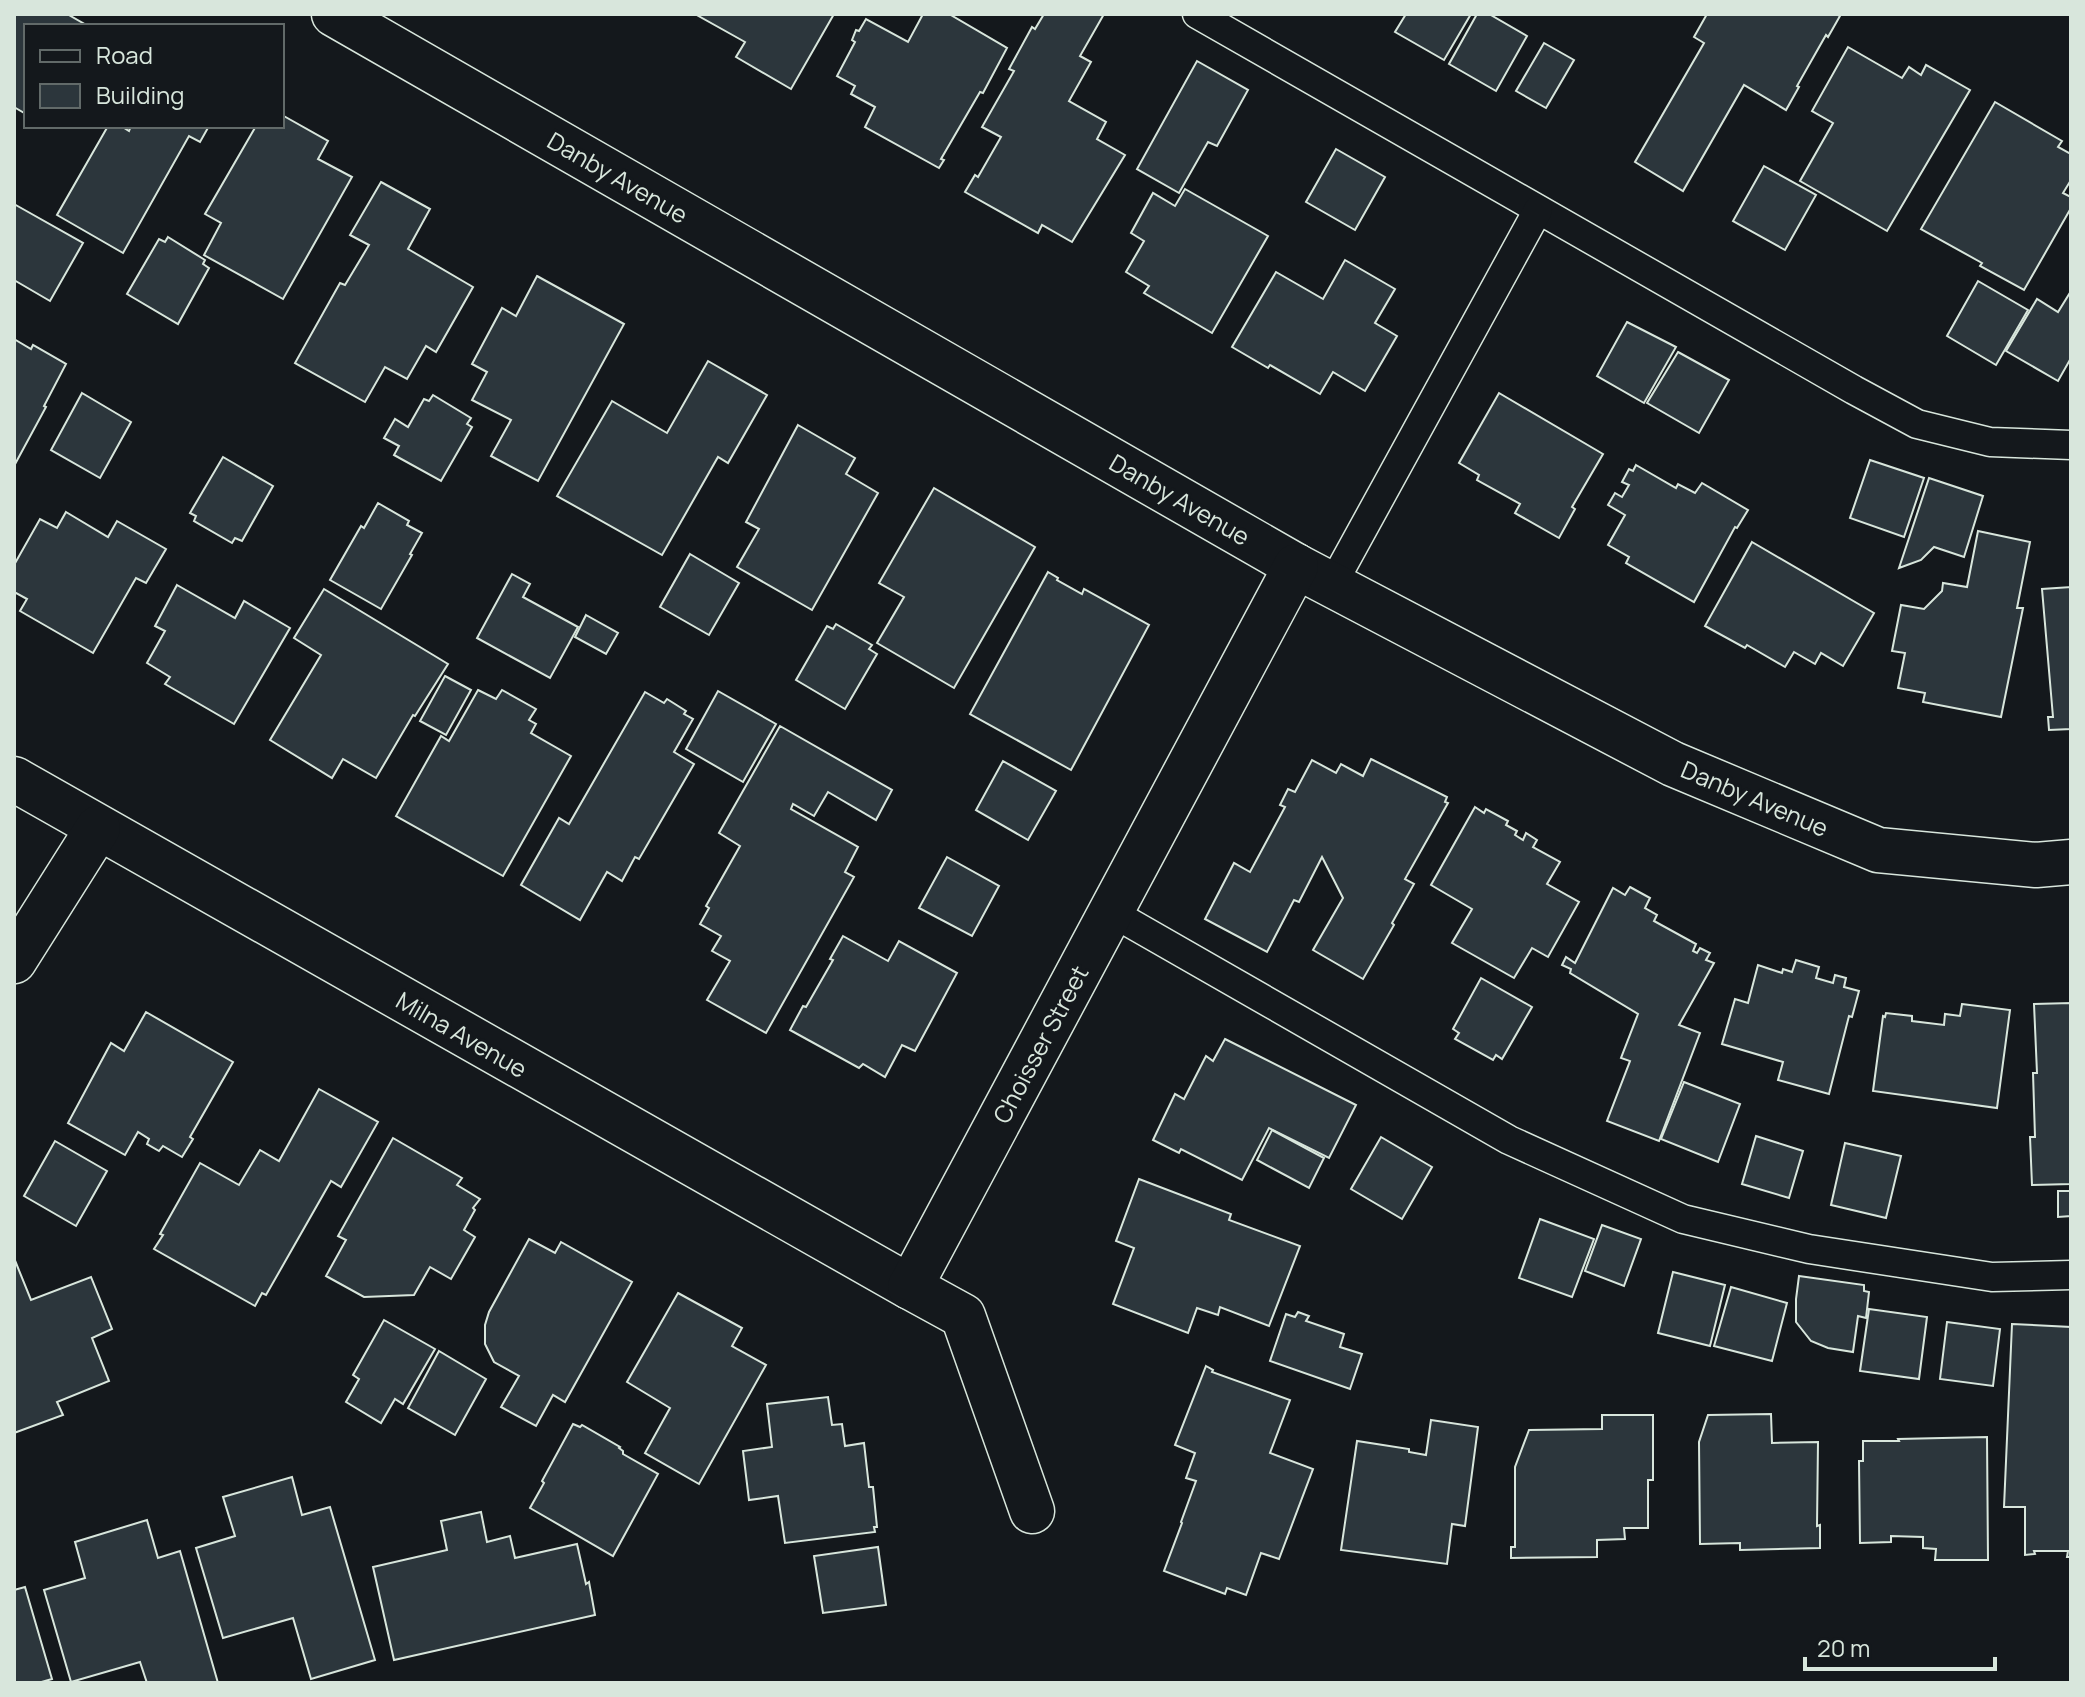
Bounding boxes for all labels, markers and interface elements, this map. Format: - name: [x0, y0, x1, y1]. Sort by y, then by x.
- legend: [24, 24, 284, 128]
- text: Road: [96, 38, 153, 71]
- text: Building: [96, 78, 184, 111]
- street label: Danby Avenue: [542, 123, 694, 231]
- street label: Danby Avenue: [1104, 445, 1256, 553]
- street label: Danby Avenue: [1676, 752, 1834, 844]
- street label: Choisser Street: [984, 959, 1096, 1129]
- street label: Milna Avenue: [391, 983, 533, 1085]
- scale bar: [1805, 1621, 1995, 1671]
- text: 20 m: [1817, 1631, 1870, 1664]

